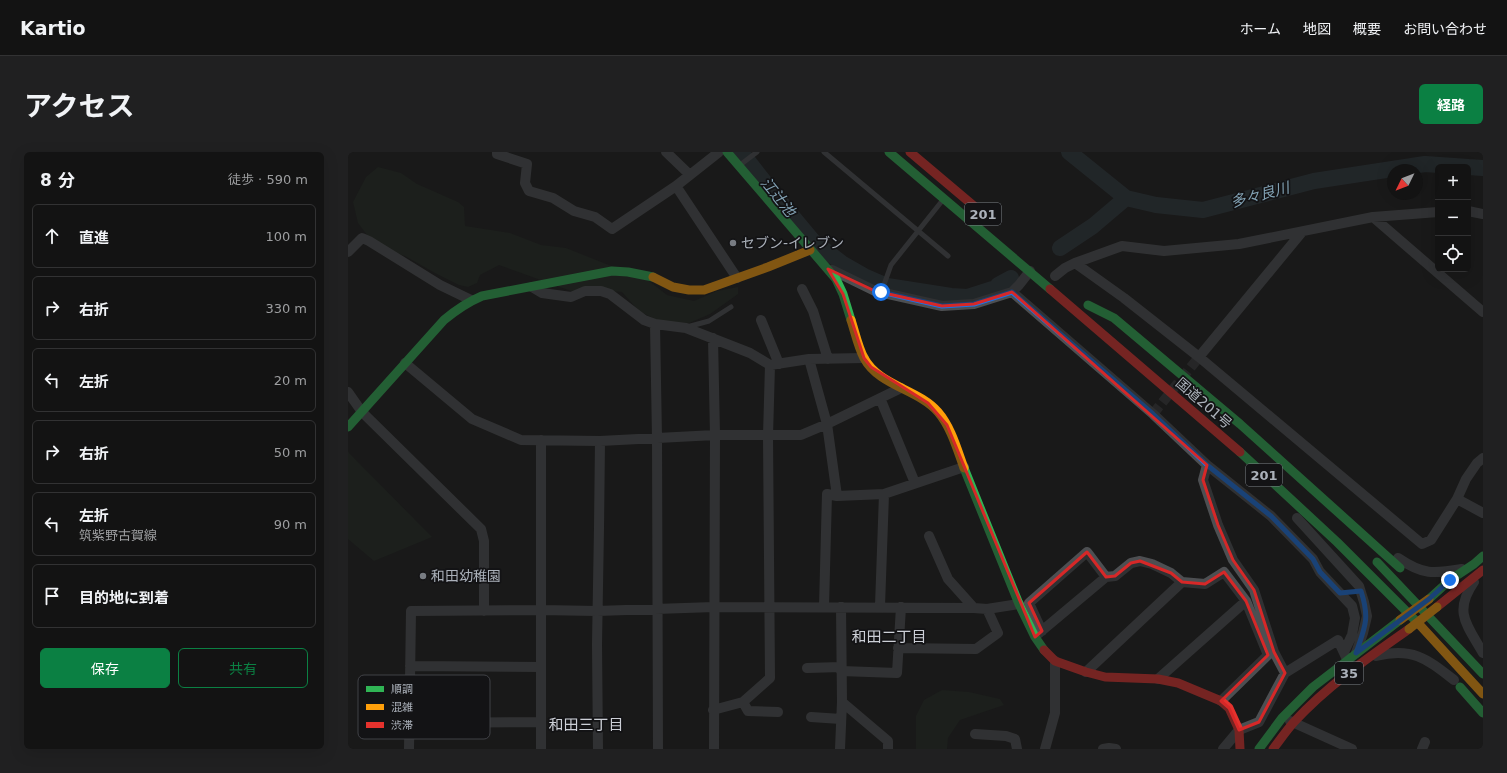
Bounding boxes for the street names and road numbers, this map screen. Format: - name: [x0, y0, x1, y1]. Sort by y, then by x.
- road number: 201: [965, 203, 1001, 225]
- street label: 国道201号: [1173, 374, 1235, 432]
- road number: 201: [1246, 464, 1282, 486]
- road number: 35: [1335, 662, 1363, 684]

